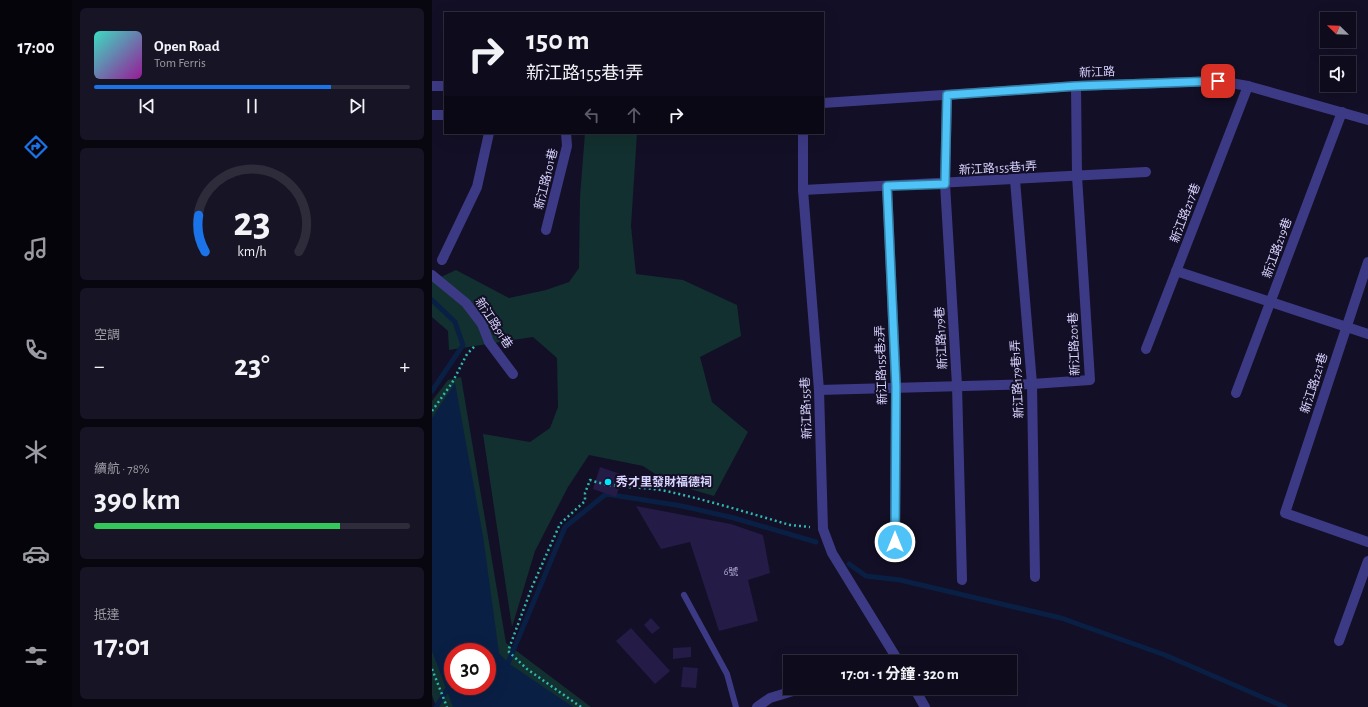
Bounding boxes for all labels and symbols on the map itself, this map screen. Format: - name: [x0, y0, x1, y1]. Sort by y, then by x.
- north arrow: [1320, 12, 1356, 48]
- street label: 新江路: [1079, 64, 1115, 79]
- pin: [1201, 64, 1235, 98]
- street label: 新江路101巷: [532, 147, 559, 211]
- street label: 新江路155巷1弄: [959, 159, 1037, 176]
- street label: 新江路217巷: [1167, 181, 1202, 244]
- street label: 新江路219巷: [1260, 216, 1293, 280]
- street label: 新江路91巷: [473, 295, 516, 350]
- street label: 新江路179巷: [932, 306, 949, 370]
- street label: 新江路201巷: [1066, 312, 1081, 376]
- street label: 新江路155巷2弄: [873, 325, 888, 405]
- street label: 新江路179巷1弄: [1008, 339, 1025, 419]
- street label: 新江路221巷: [1298, 351, 1329, 415]
- street label: 新江路155巷: [798, 377, 813, 439]
- place label: 秀才里發財福德祠: [616, 475, 712, 488]
- marker: 秀才里發財福德祠: [603, 477, 613, 487]
- position arrow: [874, 521, 916, 563]
- house number: 6號: [724, 567, 738, 577]
- speed limit sign: 30: [444, 643, 496, 695]

